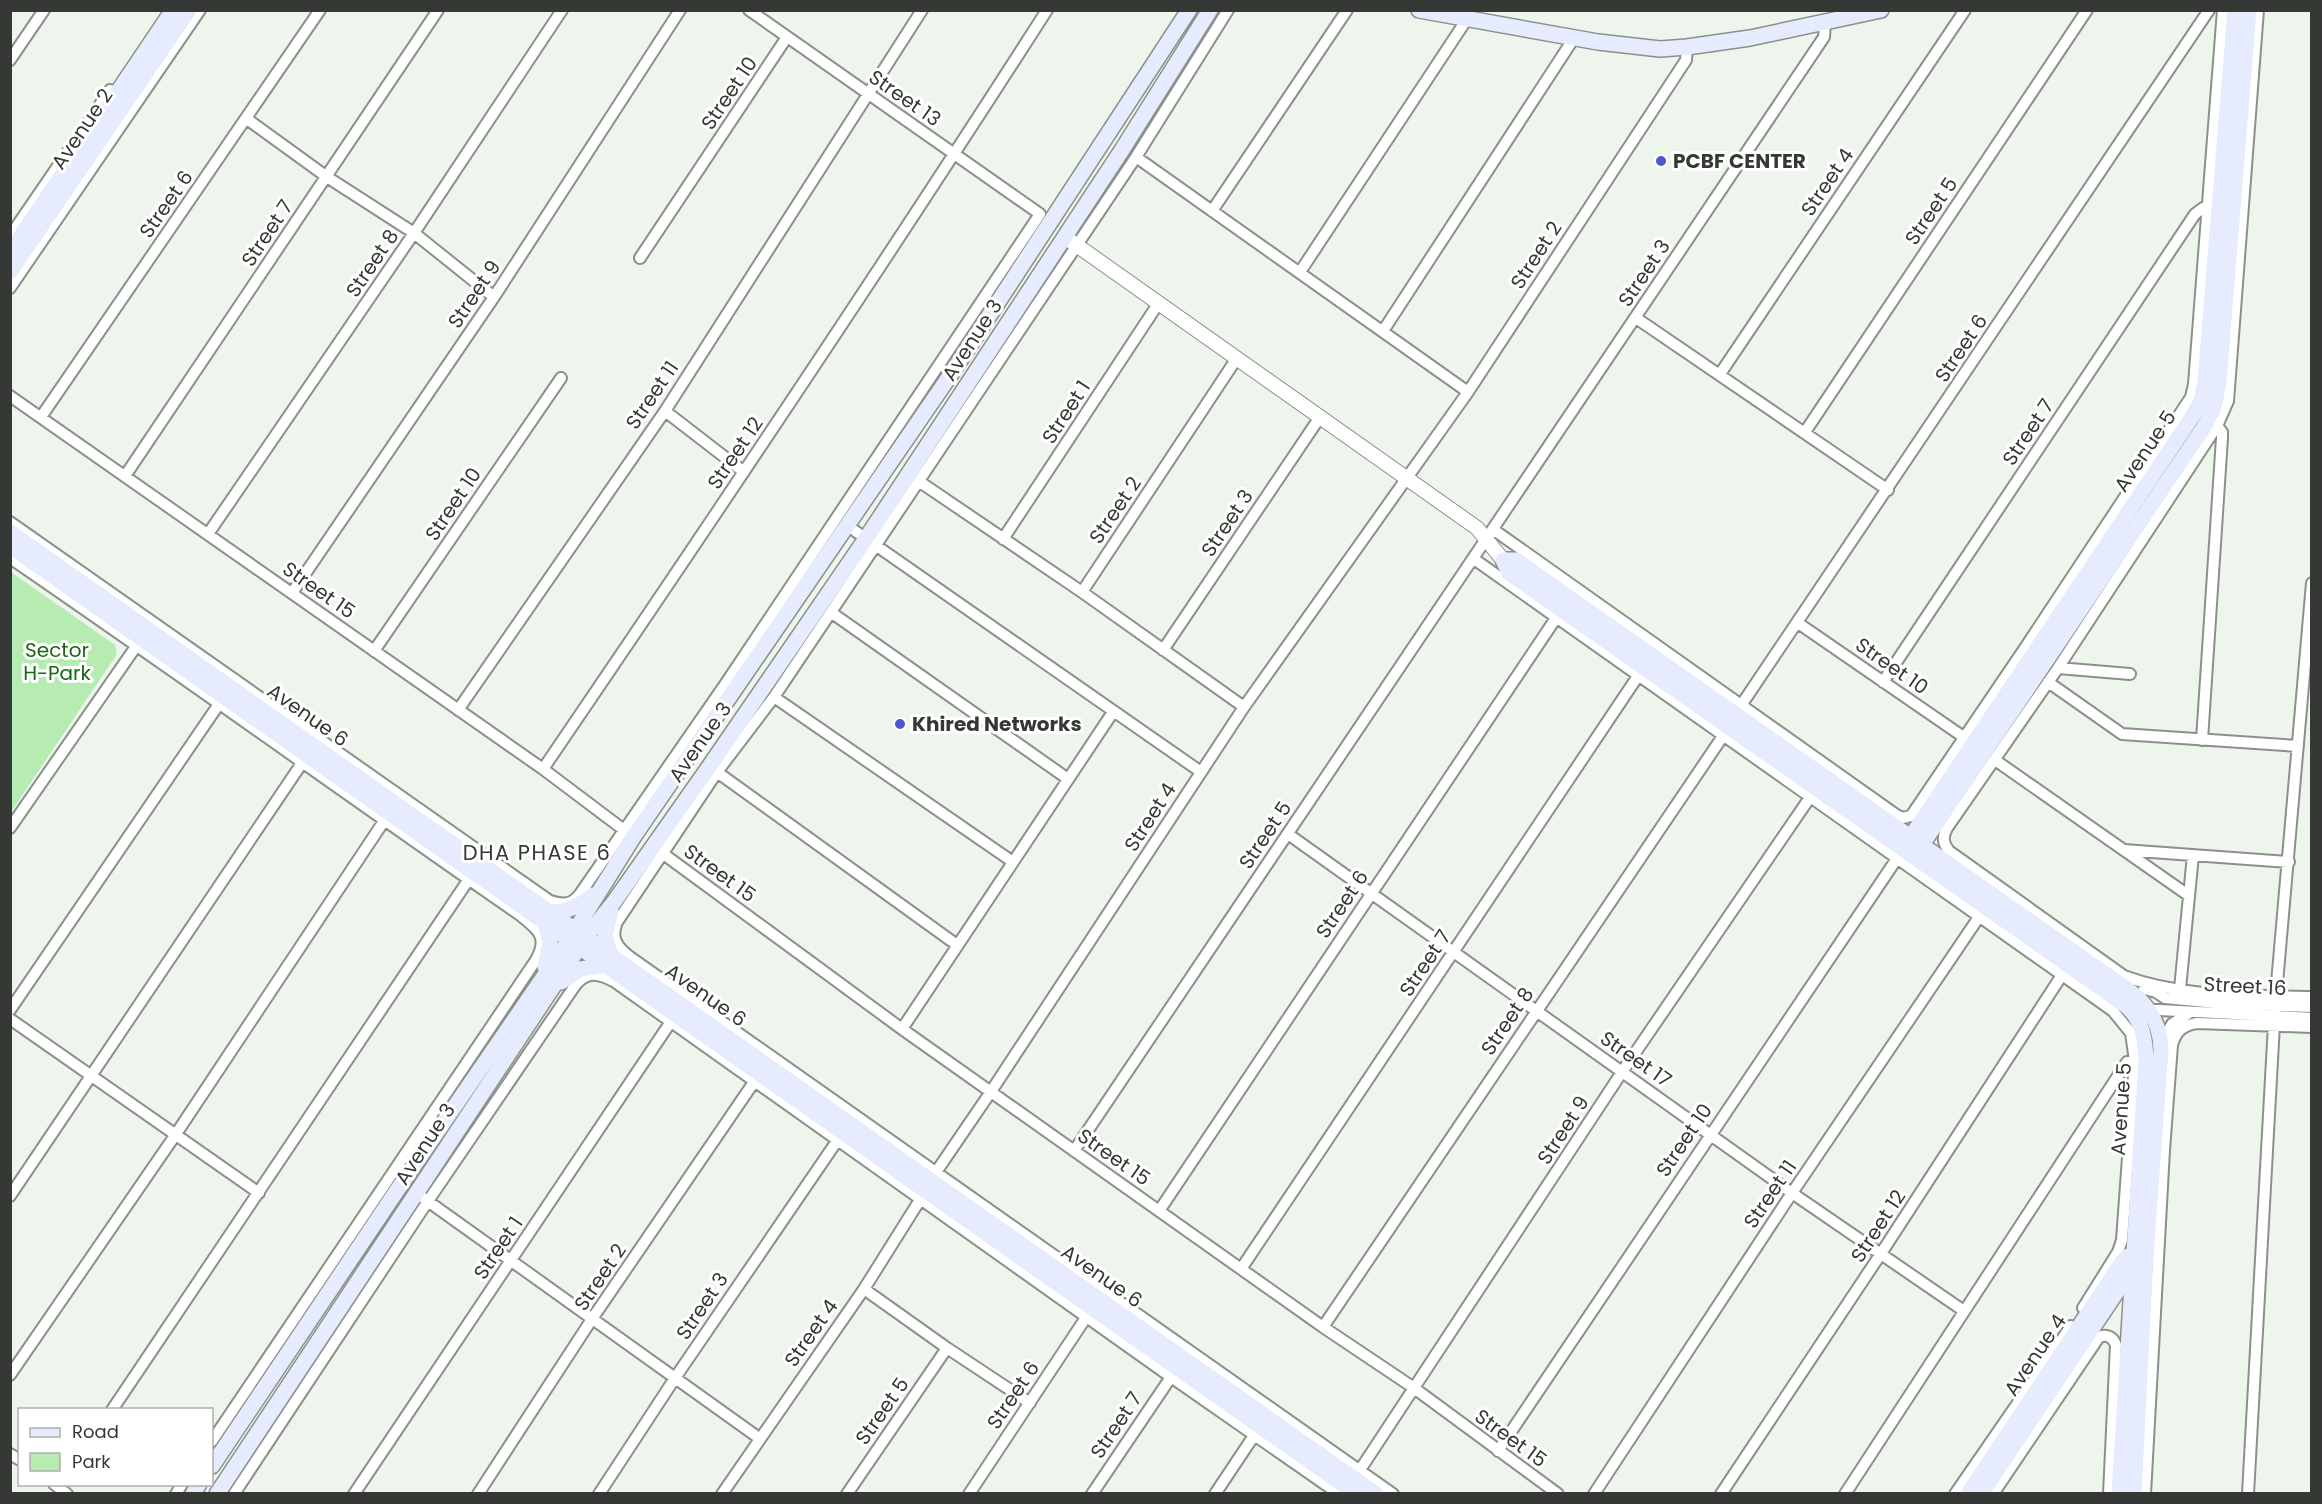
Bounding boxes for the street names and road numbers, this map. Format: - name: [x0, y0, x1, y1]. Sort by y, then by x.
- street label: Street 10: [694, 51, 764, 135]
- street label: Street 13: [863, 63, 947, 133]
- street label: Avenue 2: [45, 83, 119, 175]
- street label: Street 4: [1794, 142, 1860, 222]
- street label: Street 6: [133, 165, 199, 243]
- street label: Street 5: [1898, 171, 1964, 251]
- street label: Street 7: [234, 194, 300, 272]
- street label: Street 2: [1504, 216, 1568, 294]
- street label: Street 8: [339, 223, 405, 303]
- street label: Street 3: [1611, 234, 1677, 312]
- street label: Street 9: [441, 254, 507, 334]
- street label: Avenue 3: [935, 294, 1009, 386]
- street label: Street 6: [1928, 308, 1994, 388]
- street label: Street 11: [619, 355, 685, 435]
- street label: Street 1: [1035, 375, 1097, 449]
- street label: Street 7: [1995, 393, 2061, 471]
- street label: Avenue 5: [2107, 405, 2183, 497]
- street label: Street 12: [701, 411, 769, 495]
- street label: Street 10: [418, 462, 488, 546]
- street label: Street 2: [1082, 471, 1148, 549]
- street label: Street 3: [1194, 484, 1260, 562]
- street label: Street 15: [277, 555, 361, 625]
- street label: Street 10: [1850, 631, 1934, 701]
- street label: Avenue 6: [262, 677, 354, 753]
- street label: Avenue 3: [662, 696, 738, 788]
- street label: Street 4: [1117, 777, 1183, 857]
- street label: Street 5: [1232, 795, 1298, 875]
- street label: Street 15: [678, 837, 762, 909]
- street label: Street 6: [1309, 864, 1375, 944]
- street label: Street 7: [1392, 924, 1458, 1002]
- street label: Avenue 6: [660, 957, 752, 1033]
- street label: Street 16: [2203, 970, 2287, 1002]
- street label: Street 8: [1474, 981, 1540, 1061]
- street label: Street 17: [1595, 1024, 1677, 1094]
- street label: Avenue 5: [2104, 1062, 2138, 1156]
- street label: Street 9: [1530, 1090, 1596, 1170]
- street label: Avenue 3: [388, 1098, 462, 1190]
- street label: Street 10: [1649, 1098, 1719, 1182]
- street label: Street 15: [1072, 1122, 1156, 1192]
- street label: Street 11: [1737, 1154, 1803, 1234]
- street label: Street 12: [1844, 1184, 1912, 1268]
- street label: Street 1: [467, 1211, 529, 1285]
- street label: Street 2: [567, 1238, 633, 1316]
- street label: Avenue 6: [1056, 1238, 1148, 1314]
- street label: Street 3: [669, 1267, 735, 1345]
- street label: Street 4: [778, 1294, 844, 1372]
- street label: Avenue 4: [1997, 1309, 2073, 1401]
- street label: Street 6: [980, 1355, 1046, 1435]
- street label: Street 5: [849, 1372, 915, 1450]
- street label: Street 7: [1083, 1386, 1149, 1464]
- street label: Street 15: [1469, 1402, 1553, 1474]

